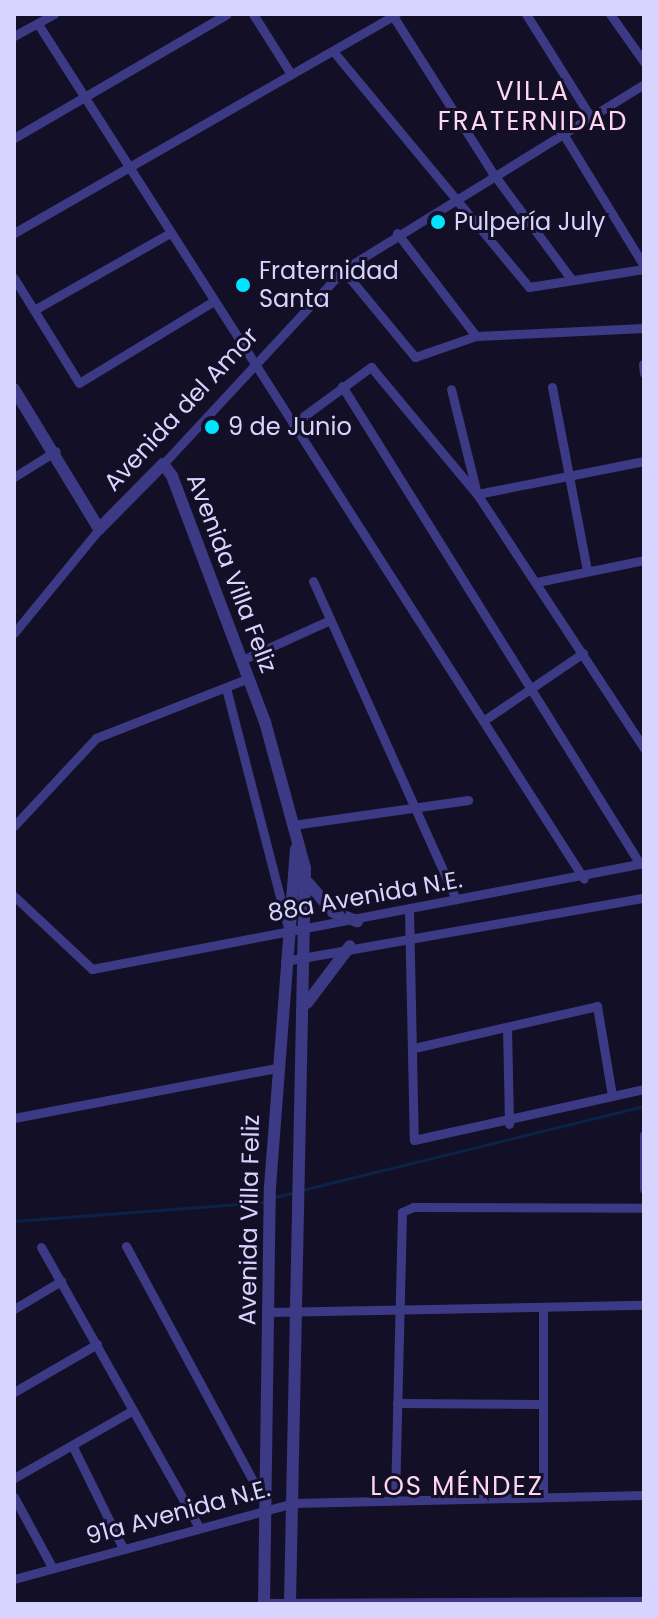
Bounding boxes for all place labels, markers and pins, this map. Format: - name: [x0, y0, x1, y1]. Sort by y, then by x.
- place label: Pulpería July: [454, 208, 605, 236]
- marker: Pulpería July: [429, 213, 447, 231]
- place label: Fraternidad Santa: [259, 257, 399, 313]
- marker: Fraternidad Santa: [234, 276, 252, 294]
- place label: 9 de Junio: [228, 413, 352, 441]
- marker: 9 de Junio: [203, 418, 221, 436]

